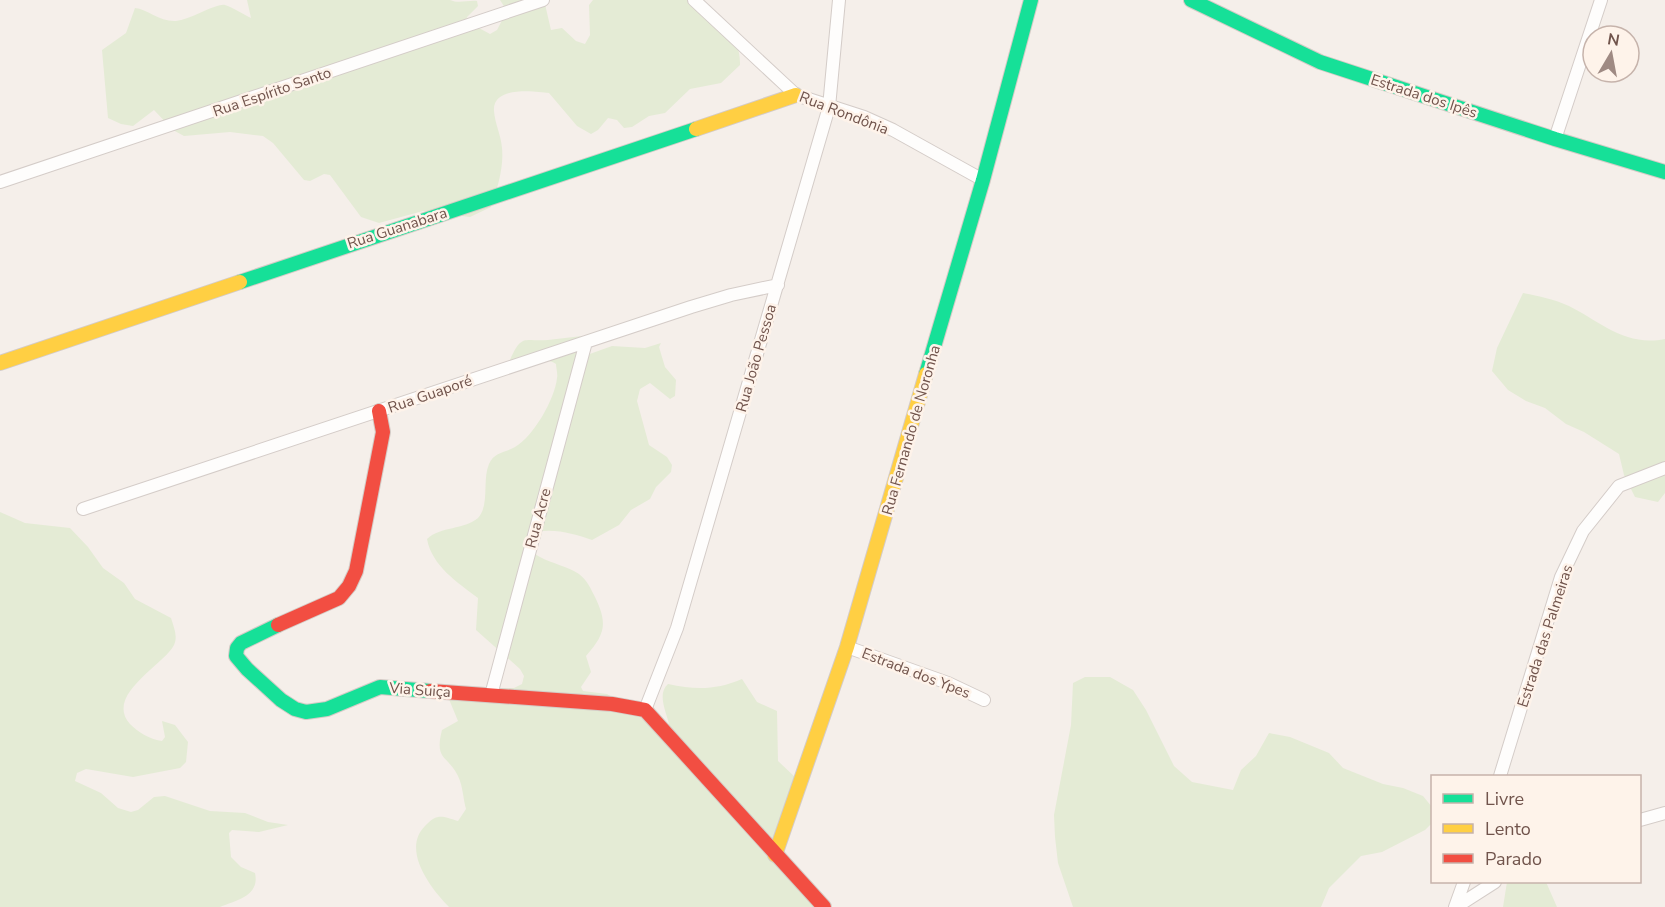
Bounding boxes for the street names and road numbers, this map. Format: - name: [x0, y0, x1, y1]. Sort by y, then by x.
- street label: Rua Espírito Santo: [210, 62, 334, 122]
- street label: Estrada dos Ipês: [1368, 69, 1480, 123]
- street label: Rua Rondônia: [797, 87, 891, 139]
- street label: Rua Guanabara: [344, 202, 450, 254]
- street label: Rua João Pessoa: [731, 302, 781, 414]
- street label: Rua Fernando de Noronha: [877, 343, 945, 517]
- street label: Rua Guaporé: [385, 370, 475, 418]
- street label: Rua Acre: [520, 486, 556, 550]
- street label: Estrada das Palmeiras: [1512, 562, 1578, 710]
- street label: Estrada dos Ypes: [859, 643, 973, 703]
- street label: Via Suiça: [388, 678, 451, 702]

